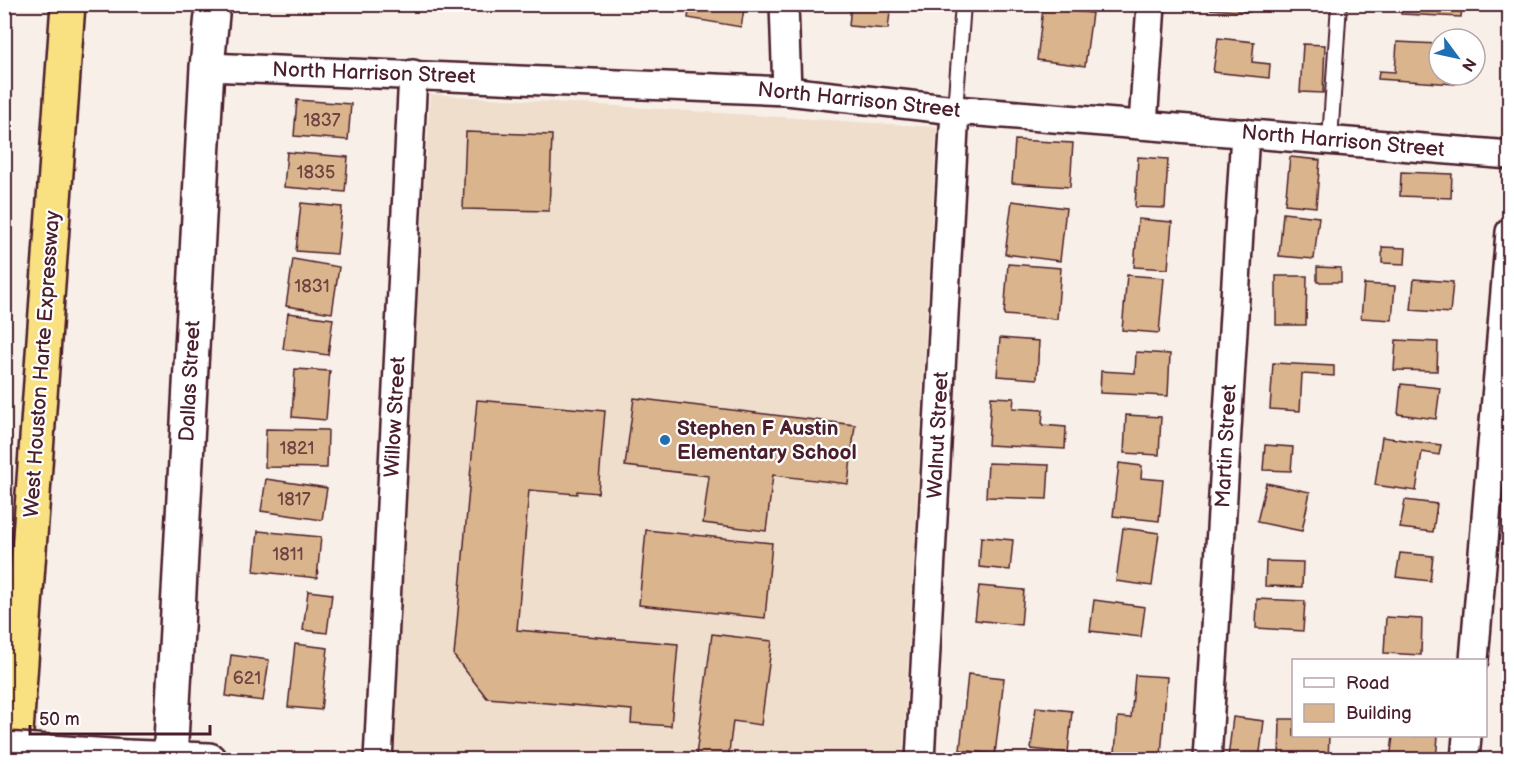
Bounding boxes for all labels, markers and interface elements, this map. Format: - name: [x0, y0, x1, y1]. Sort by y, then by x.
- north arrow: [1427, 27, 1487, 87]
- text: N: [1457, 54, 1480, 75]
- street label: North Harrison Street: [272, 57, 477, 89]
- street label: North Harrison Street: [756, 77, 962, 123]
- house number: 1837: [303, 110, 341, 131]
- street label: North Harrison Street: [1240, 120, 1446, 162]
- house number: 1835: [297, 162, 335, 183]
- street label: West Houston Harte Expressway: [19, 209, 65, 518]
- house number: 1831: [294, 276, 330, 297]
- street label: Dallas Street: [174, 319, 206, 442]
- street label: Willow Street: [379, 355, 411, 478]
- street label: Walnut Street: [922, 370, 954, 499]
- street label: Martin Street: [1210, 383, 1242, 509]
- place label: Stephen F Austin Elementary School: [677, 416, 857, 465]
- marker: Stephen F Austin Elementary School: [658, 433, 672, 447]
- house number: 1821: [280, 438, 314, 459]
- house number: 1817: [277, 489, 311, 510]
- house number: 1811: [272, 544, 304, 565]
- legend: [1292, 659, 1487, 737]
- house number: 621: [233, 668, 261, 689]
- text: Road: [1346, 673, 1390, 694]
- scale bar: [30, 698, 210, 736]
- text: Building: [1346, 703, 1412, 724]
- text: 50 m: [39, 709, 80, 730]

